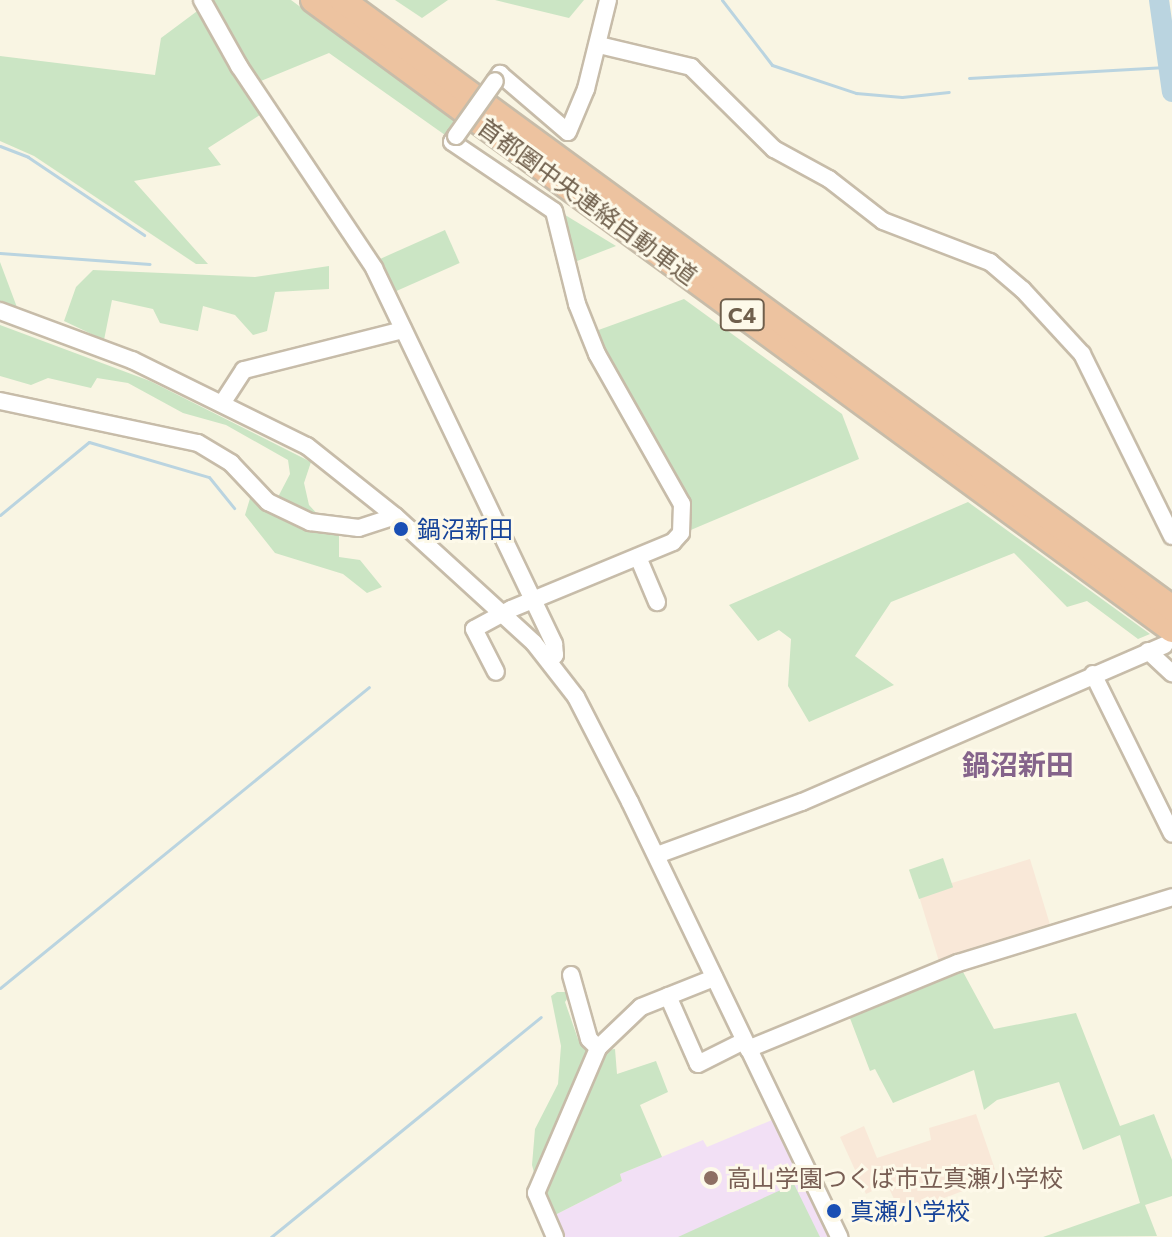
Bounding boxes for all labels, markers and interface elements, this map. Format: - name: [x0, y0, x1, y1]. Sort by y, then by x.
- street label: 首都圏中央連絡自動車道: [473, 112, 703, 290]
- road number: C4: [718, 297, 766, 333]
- place label: 鍋沼新田: [417, 515, 513, 543]
- marker: 鍋沼新田: [392, 520, 410, 538]
- district label: 鍋沼新田: [962, 747, 1074, 781]
- place label: 高山学園つくば市立真瀬小学校: [727, 1164, 1063, 1192]
- marker: 高山学園つくば市立真瀬小学校: [702, 1169, 720, 1187]
- place label: 真瀬小学校: [850, 1197, 970, 1225]
- marker: 真瀬小学校: [825, 1202, 843, 1220]

